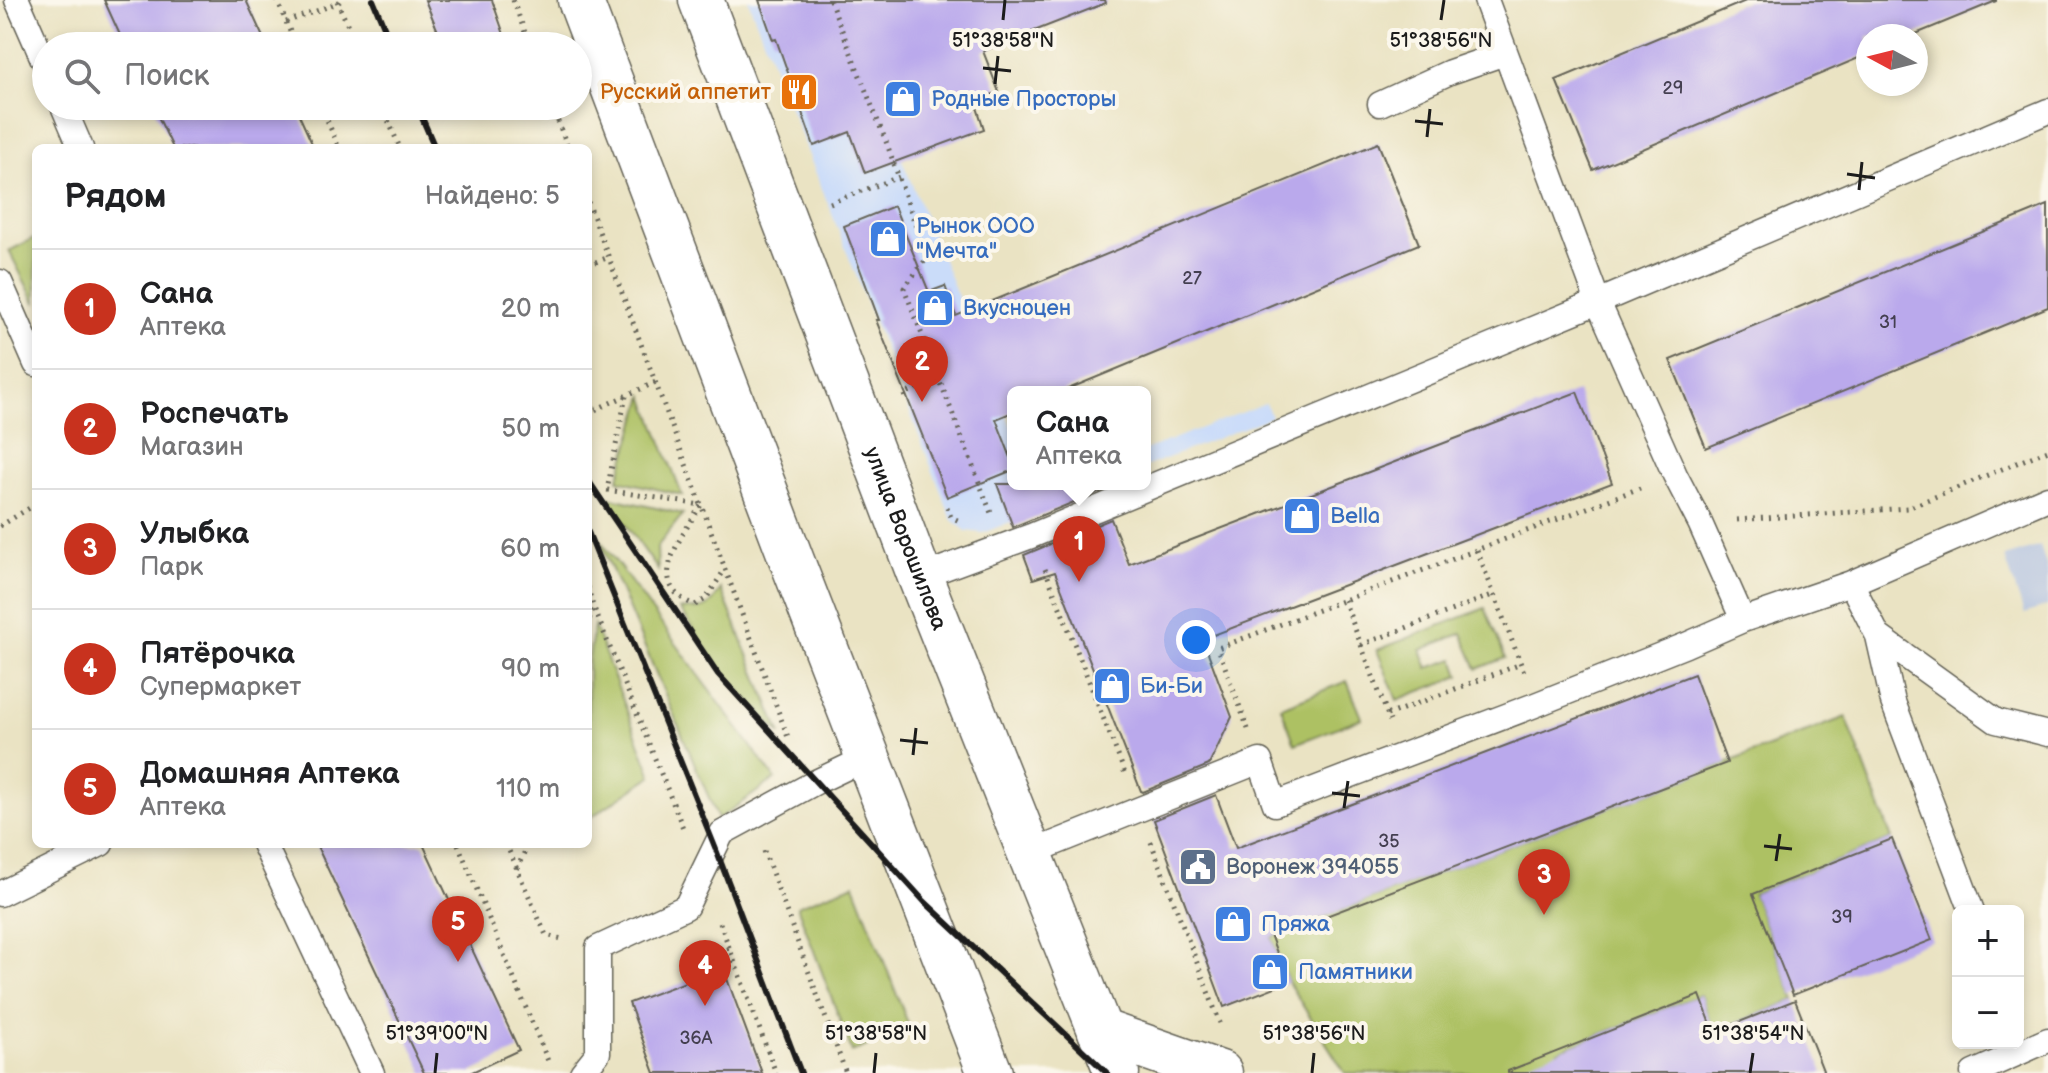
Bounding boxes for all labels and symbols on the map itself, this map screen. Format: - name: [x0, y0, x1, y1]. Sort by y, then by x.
- north arrow: [1856, 24, 1928, 96]
- text: 51°38'58"N: [952, 29, 1054, 53]
- text: 51°38'56"N: [1389, 29, 1493, 53]
- restaurant icon: Русский аппетит: [778, 71, 820, 113]
- shop icon: Родные Просторы: [882, 78, 924, 120]
- house number: 29: [1662, 78, 1684, 99]
- place label: Русский аппетит: [599, 79, 772, 106]
- place label: Родные Просторы: [931, 86, 1116, 113]
- place label: Рынок ООО "Мечта": [916, 213, 1035, 265]
- shop icon: Рынок ООО "Мечта": [867, 218, 909, 260]
- house number: 27: [1182, 268, 1202, 289]
- shop icon: Вкусноцен: [914, 287, 956, 329]
- place label: Вкусноцен: [963, 295, 1071, 322]
- house number: 31: [1879, 312, 1897, 333]
- pin: 2: [896, 336, 948, 402]
- street label: улица Ворошилова: [858, 443, 953, 634]
- shop icon: Bella: [1281, 495, 1323, 537]
- place label: Bella: [1330, 503, 1380, 530]
- pin: 1: [1053, 516, 1105, 582]
- your location: [1176, 620, 1216, 660]
- shop icon: Би-Би: [1091, 665, 1133, 707]
- place label: Би-Би: [1140, 673, 1203, 700]
- house number: 35: [1378, 831, 1400, 852]
- public building icon: Воронеж 394055: [1177, 846, 1219, 888]
- pin: 3: [1518, 849, 1570, 915]
- place label: Воронеж 394055: [1226, 854, 1399, 881]
- pin: 5: [432, 896, 484, 962]
- shop icon: Пряжа: [1212, 903, 1254, 945]
- house number: 39: [1831, 907, 1853, 928]
- place label: Пряжа: [1261, 911, 1330, 938]
- pin: 4: [679, 940, 731, 1006]
- shop icon: Памятники: [1249, 951, 1291, 993]
- place label: Памятники: [1298, 959, 1413, 986]
- text: 51°39'00"N: [386, 1022, 488, 1046]
- text: 51°38'58"N: [825, 1022, 927, 1046]
- text: 51°38'56"N: [1262, 1022, 1366, 1046]
- text: 51°38'54"N: [1701, 1022, 1805, 1046]
- house number: 36А: [680, 1028, 713, 1049]

